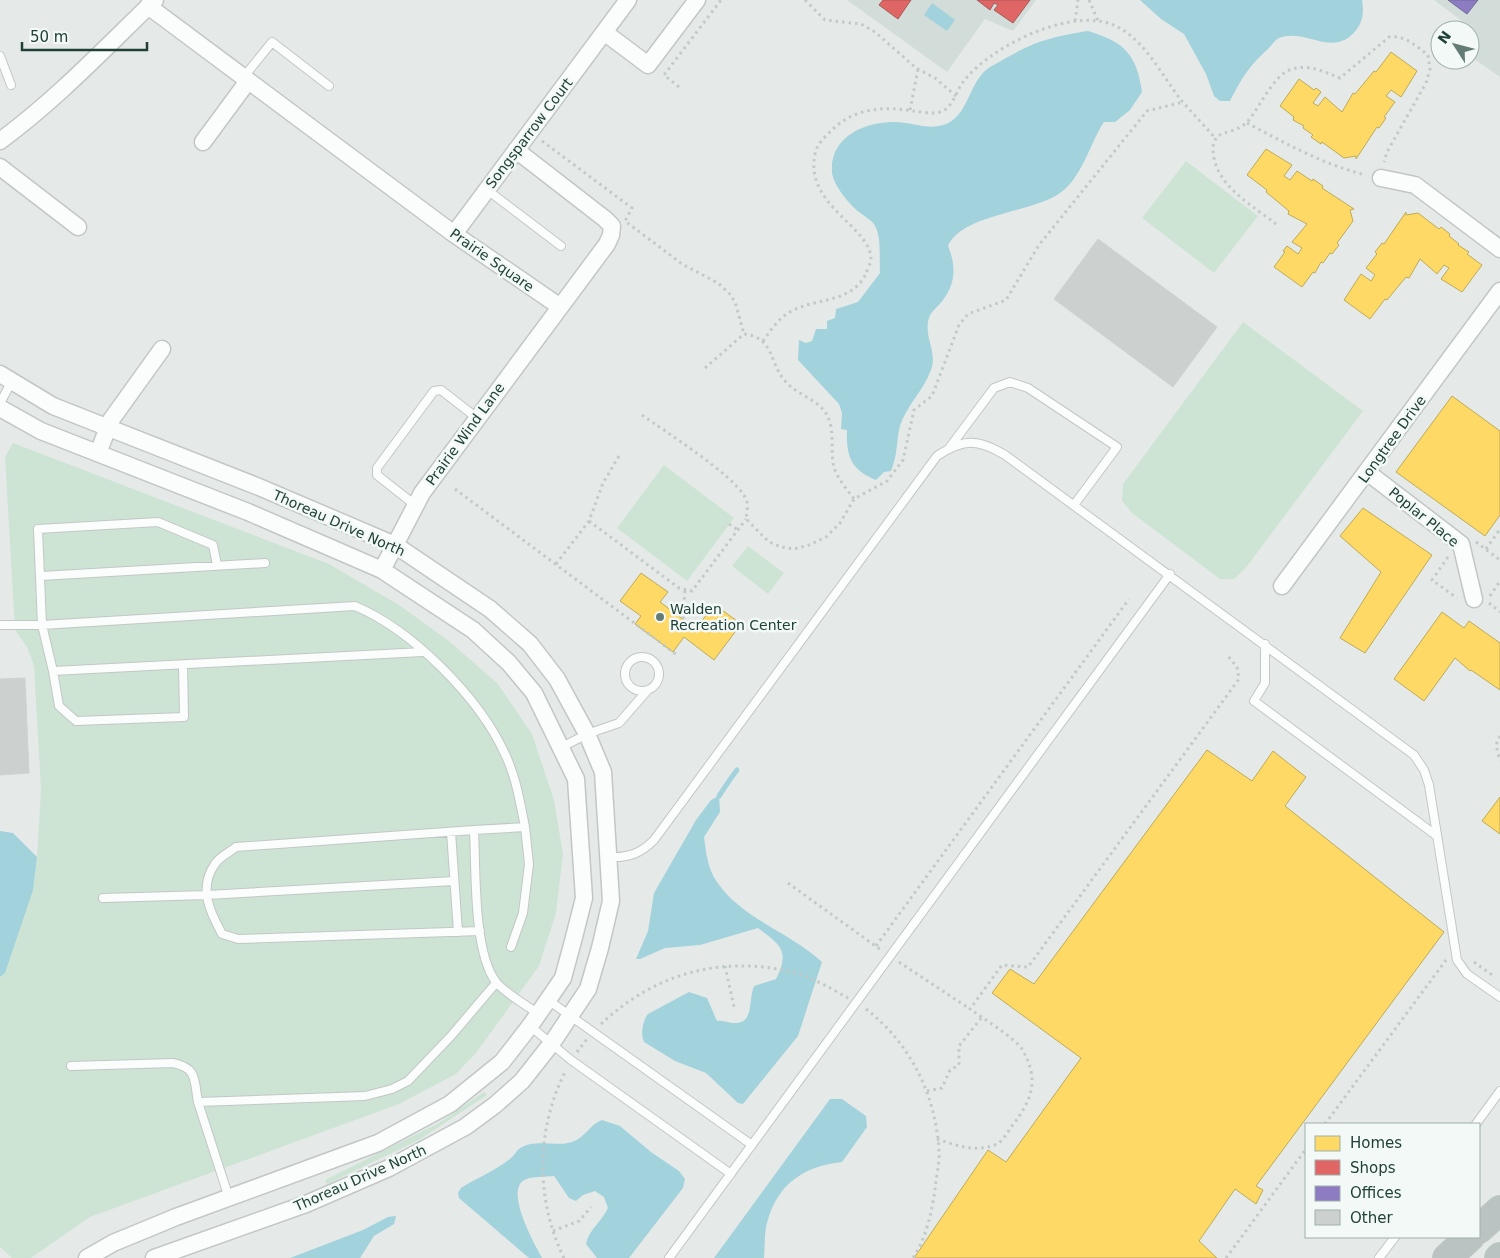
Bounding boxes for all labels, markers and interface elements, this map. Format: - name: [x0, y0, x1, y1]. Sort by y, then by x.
- scale bar: [22, 20, 148, 52]
- north arrow: [1430, 20, 1480, 70]
- text: 50 m: [30, 28, 68, 46]
- text: N: [1435, 28, 1454, 47]
- street label: Songsparrow Court: [482, 74, 576, 191]
- street label: Prairie Square: [447, 225, 537, 295]
- street label: Prairie Wind Lane: [422, 380, 508, 488]
- street label: Longtree Drive: [1355, 392, 1429, 486]
- street label: Poplar Place: [1386, 484, 1462, 550]
- street label: Thoreau Drive North: [270, 486, 408, 559]
- place label: Walden Recreation Center: [670, 601, 797, 633]
- marker: Walden Recreation Center: [654, 611, 666, 623]
- legend: [1305, 1123, 1480, 1238]
- text: Homes: [1350, 1134, 1402, 1152]
- street label: Thoreau Drive North: [291, 1142, 429, 1215]
- text: Shops: [1350, 1159, 1396, 1177]
- text: Offices: [1350, 1184, 1402, 1202]
- text: Other: [1350, 1209, 1393, 1227]

